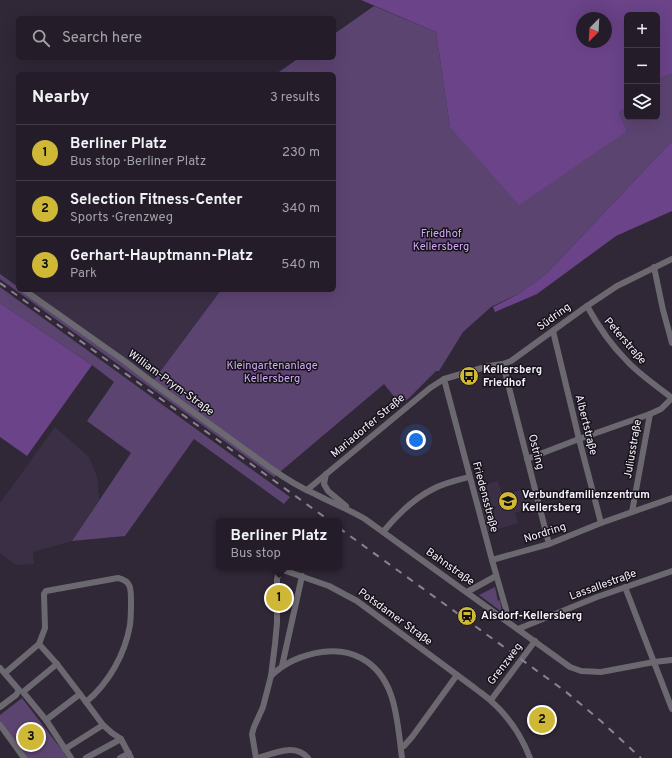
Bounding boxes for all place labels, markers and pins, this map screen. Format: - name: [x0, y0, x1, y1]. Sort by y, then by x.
- place label: Kellersberg Friedhof: [483, 363, 542, 390]
- bus stop icon: Kellersberg Friedhof: [458, 365, 480, 387]
- place label: Verbundfamilienzentrum Kellersberg: [522, 488, 650, 515]
- school or university icon: Verbundfamilienzentrum Kellersberg: [497, 490, 519, 512]
- pin: 1: [266, 583, 292, 613]
- station icon: Alsdorf-Kellersberg: [456, 605, 478, 627]
- place label: Alsdorf-Kellersberg: [481, 609, 582, 623]
- pin: 2: [529, 705, 555, 735]
- pin: 3: [18, 722, 44, 752]

